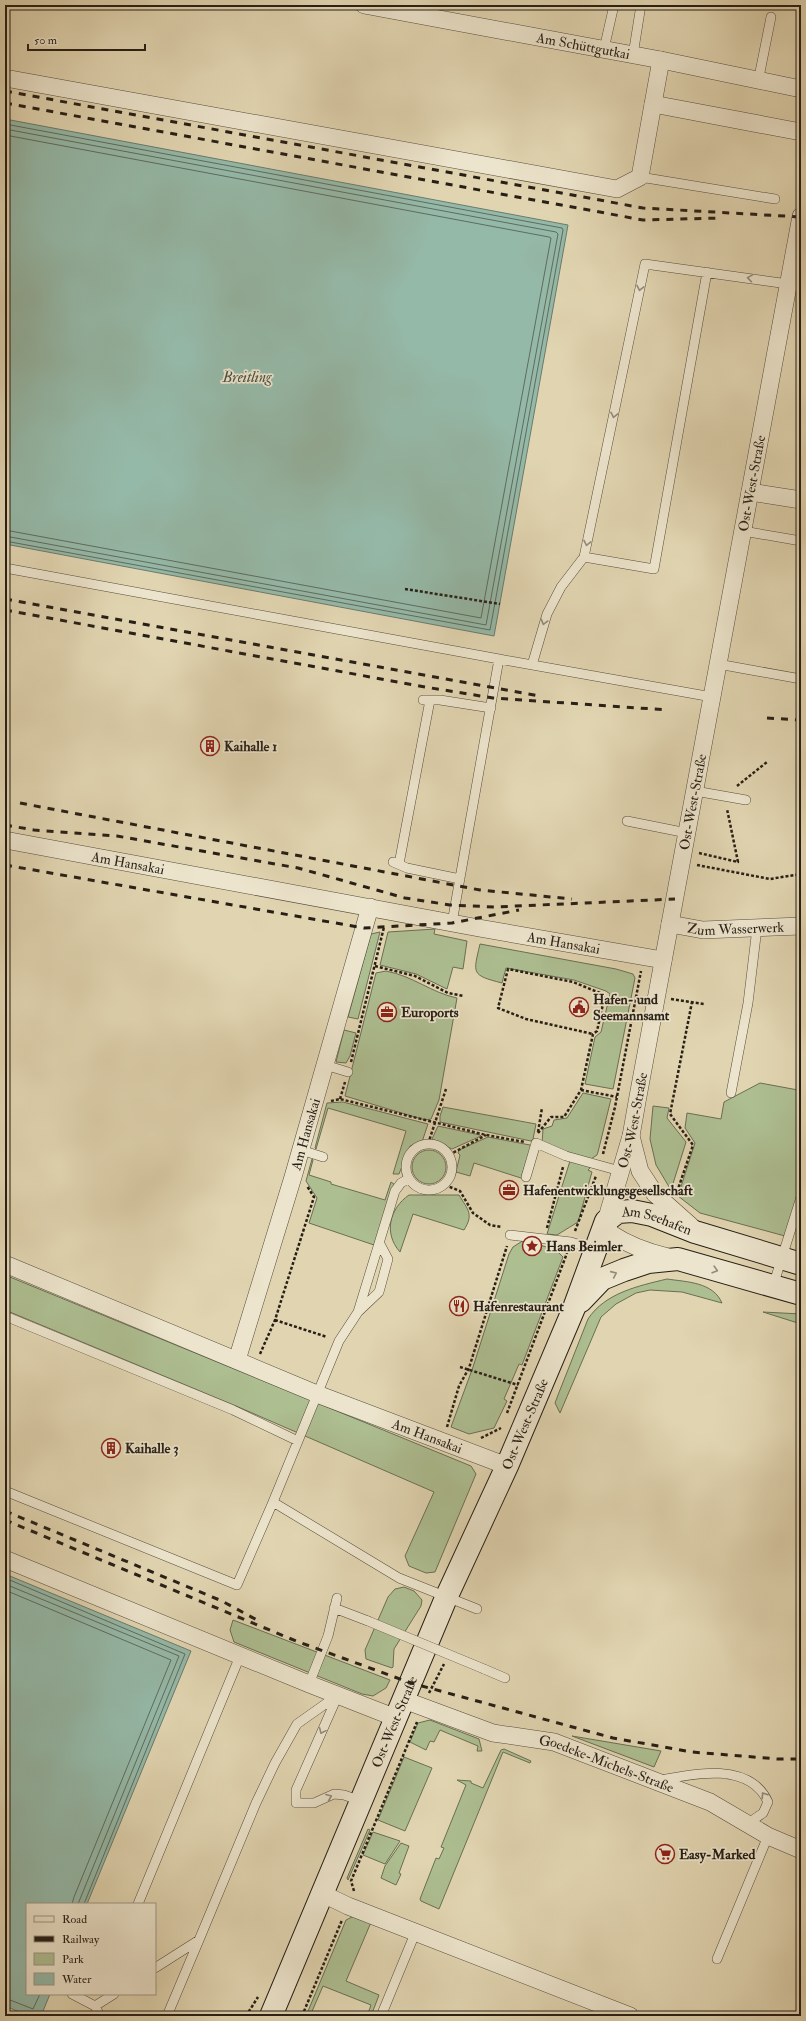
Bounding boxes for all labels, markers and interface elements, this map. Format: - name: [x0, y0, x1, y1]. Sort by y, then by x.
- scale bar: [28, 26, 145, 52]
- street label: Am Schüttgutkai: [534, 29, 631, 63]
- text: 50 m: [34, 33, 58, 48]
- one-way arrow: [747, 274, 753, 283]
- one-way arrow: [636, 285, 645, 291]
- water label: Breitling: [221, 368, 273, 387]
- one-way arrow: [610, 412, 618, 418]
- street label: Ost-West-Straße: [735, 434, 769, 533]
- one-way arrow: [584, 539, 592, 546]
- one-way arrow: [541, 619, 549, 625]
- building icon: Kaihalle 1: [199, 735, 221, 757]
- place label: Kaihalle 1: [224, 738, 277, 755]
- street label: Ost-West-Straße: [676, 752, 710, 852]
- street label: Am Hansakai: [89, 848, 166, 878]
- street label: Zum Wasserwerk: [685, 919, 785, 939]
- street label: Am Hansakai: [525, 928, 602, 958]
- place label: Hafen- und Seemannsamt: [593, 991, 670, 1024]
- public building icon: Hafen- und Seemannsamt: [568, 996, 590, 1018]
- office icon: Euroports: [376, 1001, 398, 1023]
- place label: Euroports: [401, 1004, 459, 1022]
- street label: Ost-West-Straße: [614, 1071, 651, 1170]
- street label: Am Hansakai: [287, 1096, 324, 1173]
- office icon: Hafenentwicklungsgesellschaft: [498, 1179, 520, 1201]
- place label: Hafenentwicklungsgesellschaft: [523, 1182, 693, 1200]
- street label: Am Seehafen: [620, 1203, 694, 1239]
- place icon: Hans Beimler: [521, 1235, 543, 1257]
- place label: Hans Beimler: [546, 1238, 623, 1255]
- one-way arrow: [711, 1265, 718, 1274]
- one-way arrow: [610, 1271, 617, 1279]
- restaurant icon: Hafenrestaurant: [448, 1295, 470, 1317]
- place label: Hafenrestaurant: [473, 1298, 564, 1315]
- street label: Ost-West-Straße: [498, 1376, 552, 1473]
- street label: Am Hansakai: [389, 1415, 465, 1457]
- building icon: Kaihalle 3: [100, 1437, 122, 1459]
- place label: Kaihalle 3: [125, 1440, 179, 1457]
- street label: Ost-West-Straße: [368, 1674, 421, 1770]
- one-way arrow: [319, 1727, 327, 1734]
- street label: Goedeke-Michels-Straße: [538, 1732, 676, 1796]
- one-way arrow: [762, 1793, 769, 1800]
- one-way arrow: [324, 1794, 332, 1802]
- supermarket icon: Easy-Marked: [654, 1843, 676, 1865]
- place label: Easy-Marked: [679, 1846, 755, 1864]
- legend: [26, 1903, 156, 1995]
- text: Road: [62, 1912, 87, 1927]
- text: Railway: [62, 1932, 100, 1947]
- text: Park: [62, 1952, 84, 1967]
- text: Water: [61, 1972, 92, 1987]

